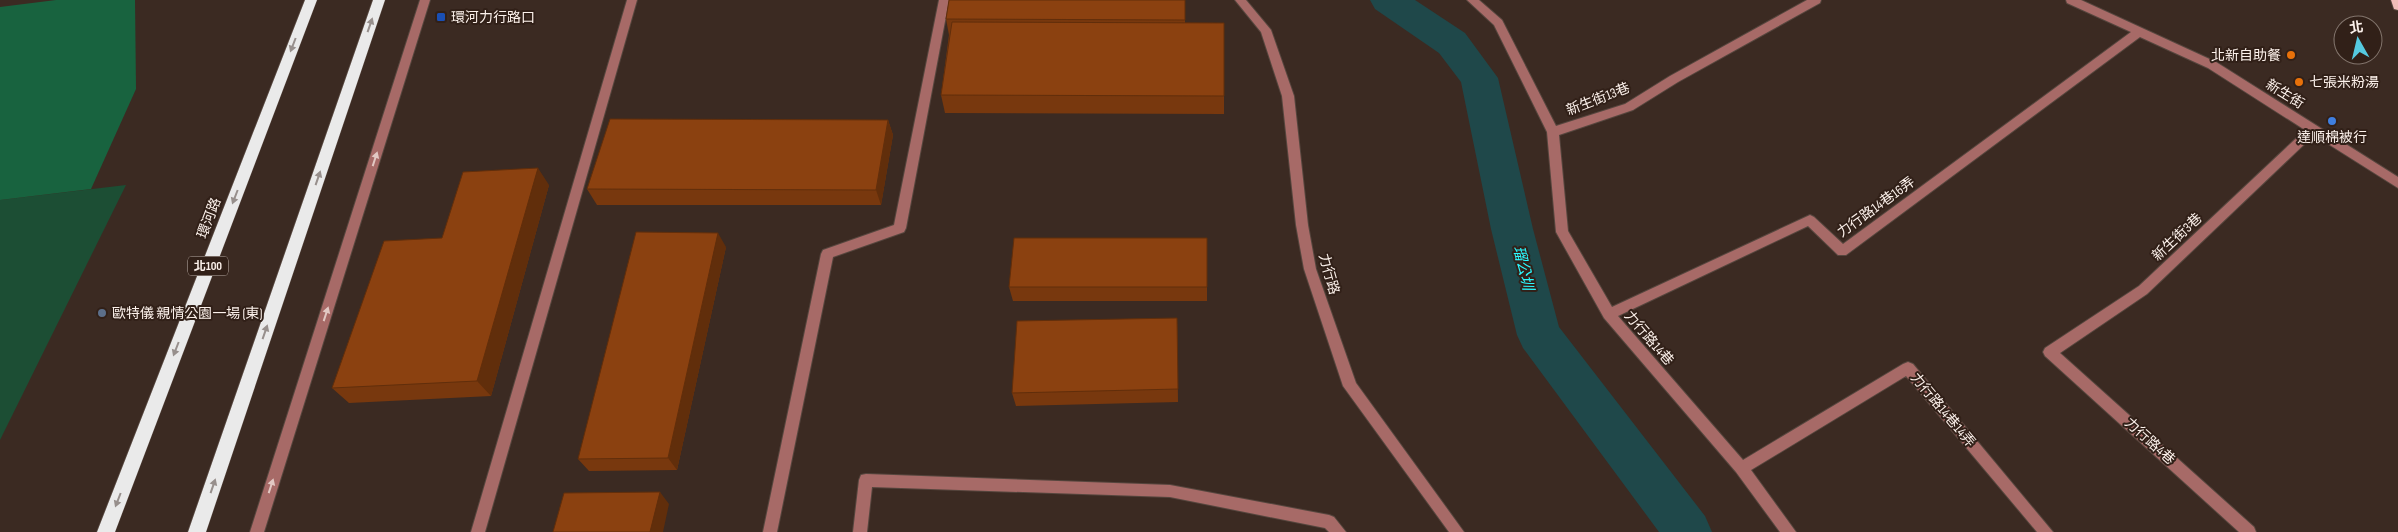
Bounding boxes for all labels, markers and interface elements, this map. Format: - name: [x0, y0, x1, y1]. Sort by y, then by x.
- place label: 環河力行路口: [451, 9, 535, 26]
- marker: 環河力行路口: [435, 11, 447, 23]
- north arrow: [2333, 15, 2383, 65]
- one-way arrow: [367, 17, 374, 32]
- text: 北: [2348, 18, 2364, 37]
- one-way arrow: [289, 38, 296, 53]
- place label: 北新自助餐: [2211, 47, 2281, 64]
- marker: 北新自助餐: [2285, 49, 2297, 61]
- place label: 七張米粉湯: [2309, 74, 2379, 91]
- street label: 新生街: [2263, 76, 2307, 112]
- marker: 七張米粉湯: [2293, 76, 2305, 88]
- street label: 新生街13巷: [1564, 79, 1632, 119]
- marker: 達順棉被行: [2326, 115, 2338, 127]
- place label: 達順棉被行: [2297, 129, 2367, 146]
- one-way arrow: [371, 151, 379, 166]
- one-way arrow: [315, 171, 322, 186]
- street label: 力行路14巷16弄: [1834, 173, 1918, 241]
- one-way arrow: [231, 190, 239, 205]
- street label: 環河路: [194, 195, 224, 241]
- street label: 新生街3巷: [2149, 210, 2205, 264]
- water label: 瑠公圳: [1509, 244, 1538, 294]
- street label: 力行路: [1315, 251, 1343, 297]
- road number: 北100: [188, 256, 228, 276]
- place label: 歐特儀 親情公園一場 (東): [112, 305, 263, 322]
- one-way arrow: [322, 306, 330, 321]
- marker: 歐特儀 親情公園一場 (東): [96, 307, 108, 319]
- street label: 力行路14巷: [1621, 307, 1677, 369]
- one-way arrow: [261, 324, 269, 339]
- one-way arrow: [172, 342, 180, 356]
- street label: 力行路14巷14弄: [1907, 369, 1979, 451]
- street label: 力行路4巷: [2121, 414, 2179, 468]
- one-way arrow: [209, 478, 217, 493]
- one-way arrow: [268, 478, 276, 493]
- one-way arrow: [114, 493, 121, 508]

